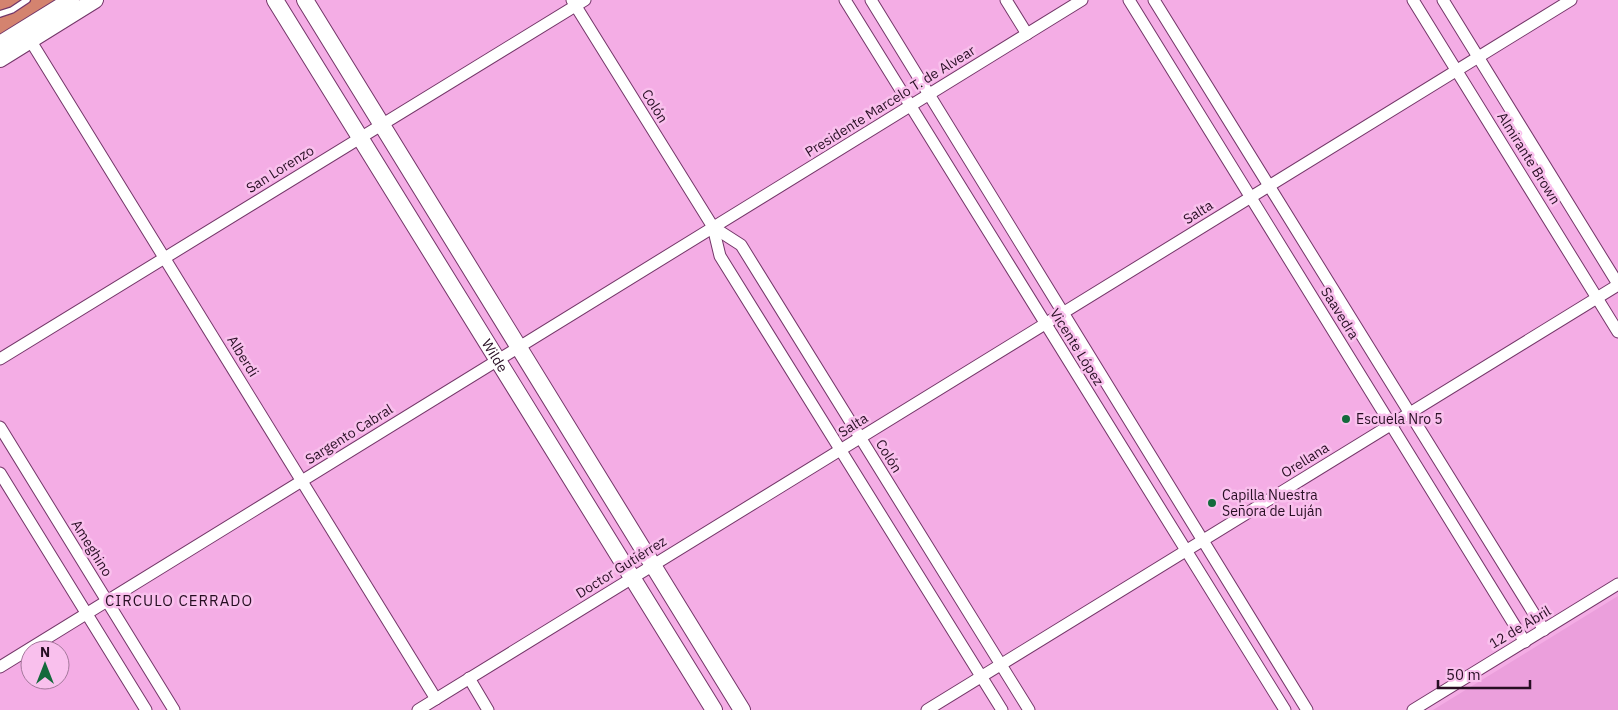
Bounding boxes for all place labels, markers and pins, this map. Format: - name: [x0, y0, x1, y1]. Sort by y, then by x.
- place label: Escuela Nro 5: [1356, 410, 1443, 428]
- marker: Escuela Nro 5: [1340, 413, 1352, 425]
- place label: Capilla Nuestra Señora de Luján: [1222, 486, 1322, 520]
- marker: Capilla Nuestra Señora de Luján: [1206, 497, 1218, 509]

